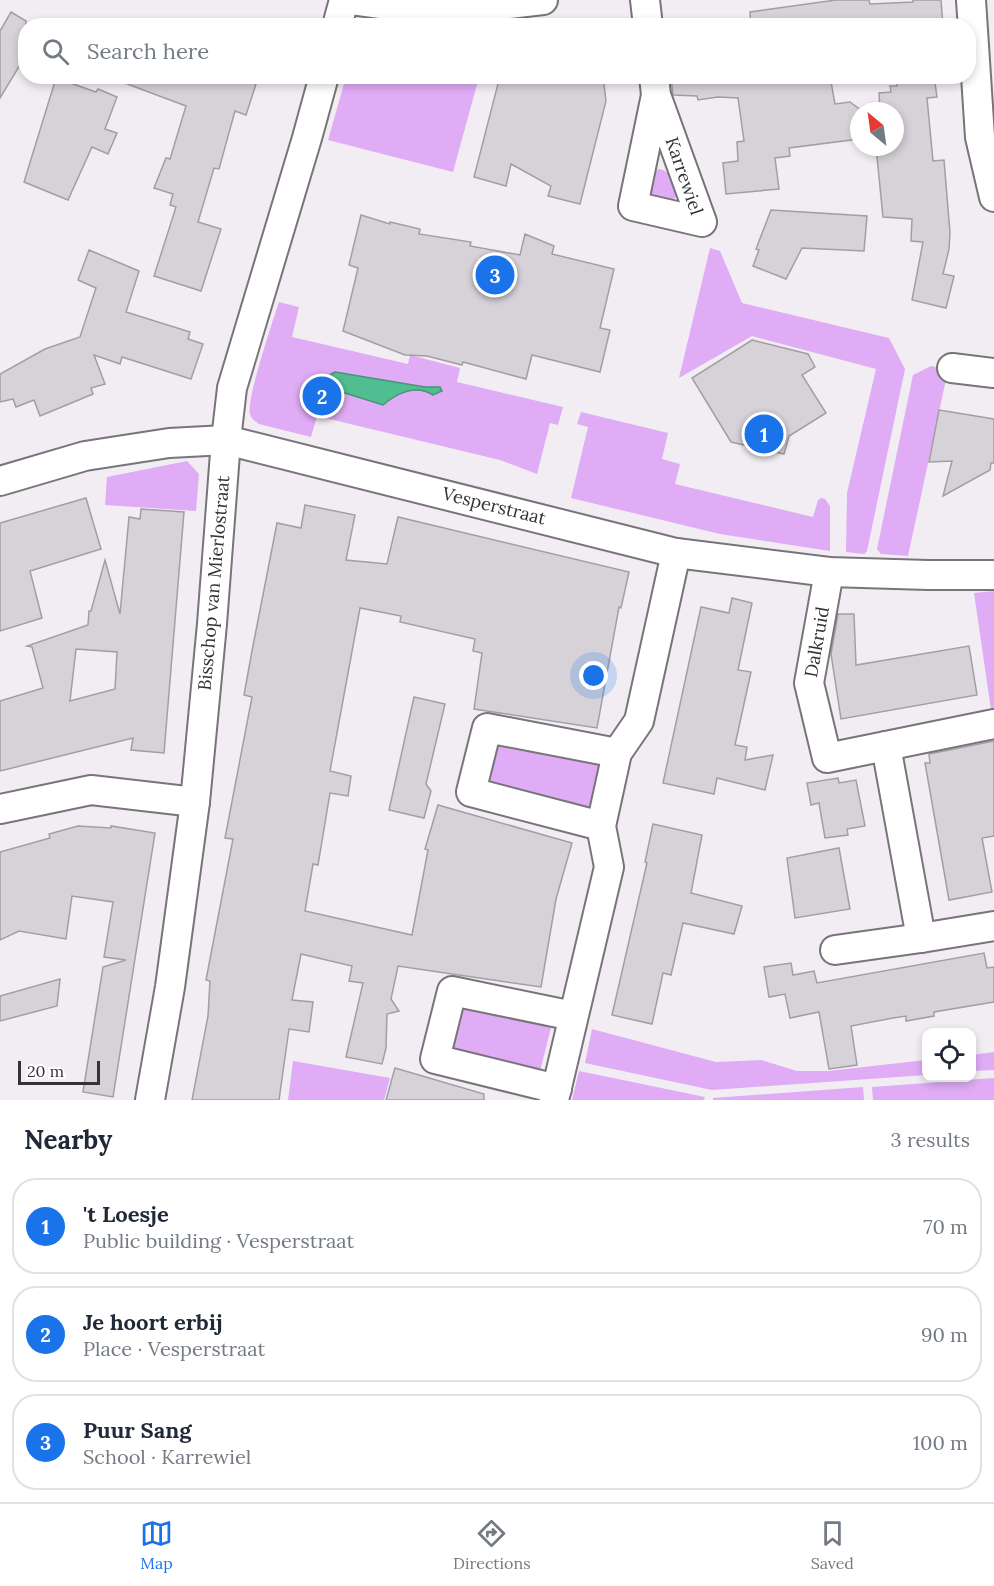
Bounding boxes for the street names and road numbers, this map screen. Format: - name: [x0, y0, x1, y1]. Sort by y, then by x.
- street label: Karrewiel: [660, 134, 709, 218]
- street label: Bisschop van Mierlostraat: [193, 474, 234, 691]
- street label: Vesperstraat: [439, 481, 548, 529]
- street label: Dalkruid: [799, 604, 834, 679]

